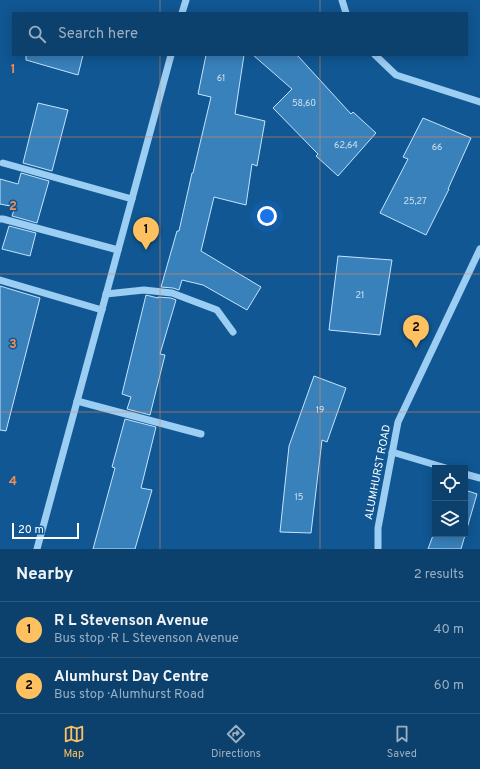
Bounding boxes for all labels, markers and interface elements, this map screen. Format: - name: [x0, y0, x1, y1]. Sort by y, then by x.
- search box: [12, 12, 468, 56]
- icon: search: [26, 23, 48, 45]
- text: Search here: [58, 25, 138, 44]
- text: 1: [10, 62, 16, 78]
- house number: 61: [217, 73, 225, 84]
- house number: 58,60: [292, 98, 316, 109]
- house number: 62,64: [334, 140, 358, 151]
- house number: 66: [432, 142, 442, 153]
- house number: 25,27: [403, 196, 427, 207]
- text: 2: [9, 199, 17, 215]
- your location: [257, 206, 277, 226]
- pin: 1: [133, 217, 159, 250]
- house number: 21: [356, 290, 364, 301]
- pin: 2: [403, 315, 429, 348]
- text: 3: [9, 337, 17, 353]
- house number: 19: [316, 405, 324, 416]
- street label: ALUMHURST ROAD: [362, 423, 394, 521]
- map controls: [432, 465, 468, 537]
- button: locate: [432, 465, 468, 501]
- text: 4: [9, 474, 17, 490]
- house number: 15: [295, 492, 303, 503]
- button: layers: [432, 501, 468, 537]
- scale bar: [12, 521, 79, 540]
- text: 20 m: [18, 523, 44, 537]
- text: Nearby: [16, 564, 73, 586]
- text: 2 results: [414, 567, 464, 583]
- text: R L Stevenson Avenue: [54, 612, 209, 631]
- text: 1: [26, 622, 32, 638]
- text: 40 m: [434, 622, 464, 638]
- text: Bus stop · R L Stevenson Avenue: [54, 631, 239, 647]
- text: Alumhurst Day Centre: [54, 668, 209, 687]
- text: 2: [25, 678, 33, 694]
- text: 60 m: [434, 678, 464, 694]
- text: Bus stop · Alumhurst Road: [54, 687, 204, 703]
- tab: Map: [63, 723, 85, 761]
- tab: Directions: [211, 723, 261, 761]
- tab: Saved: [387, 723, 417, 761]

